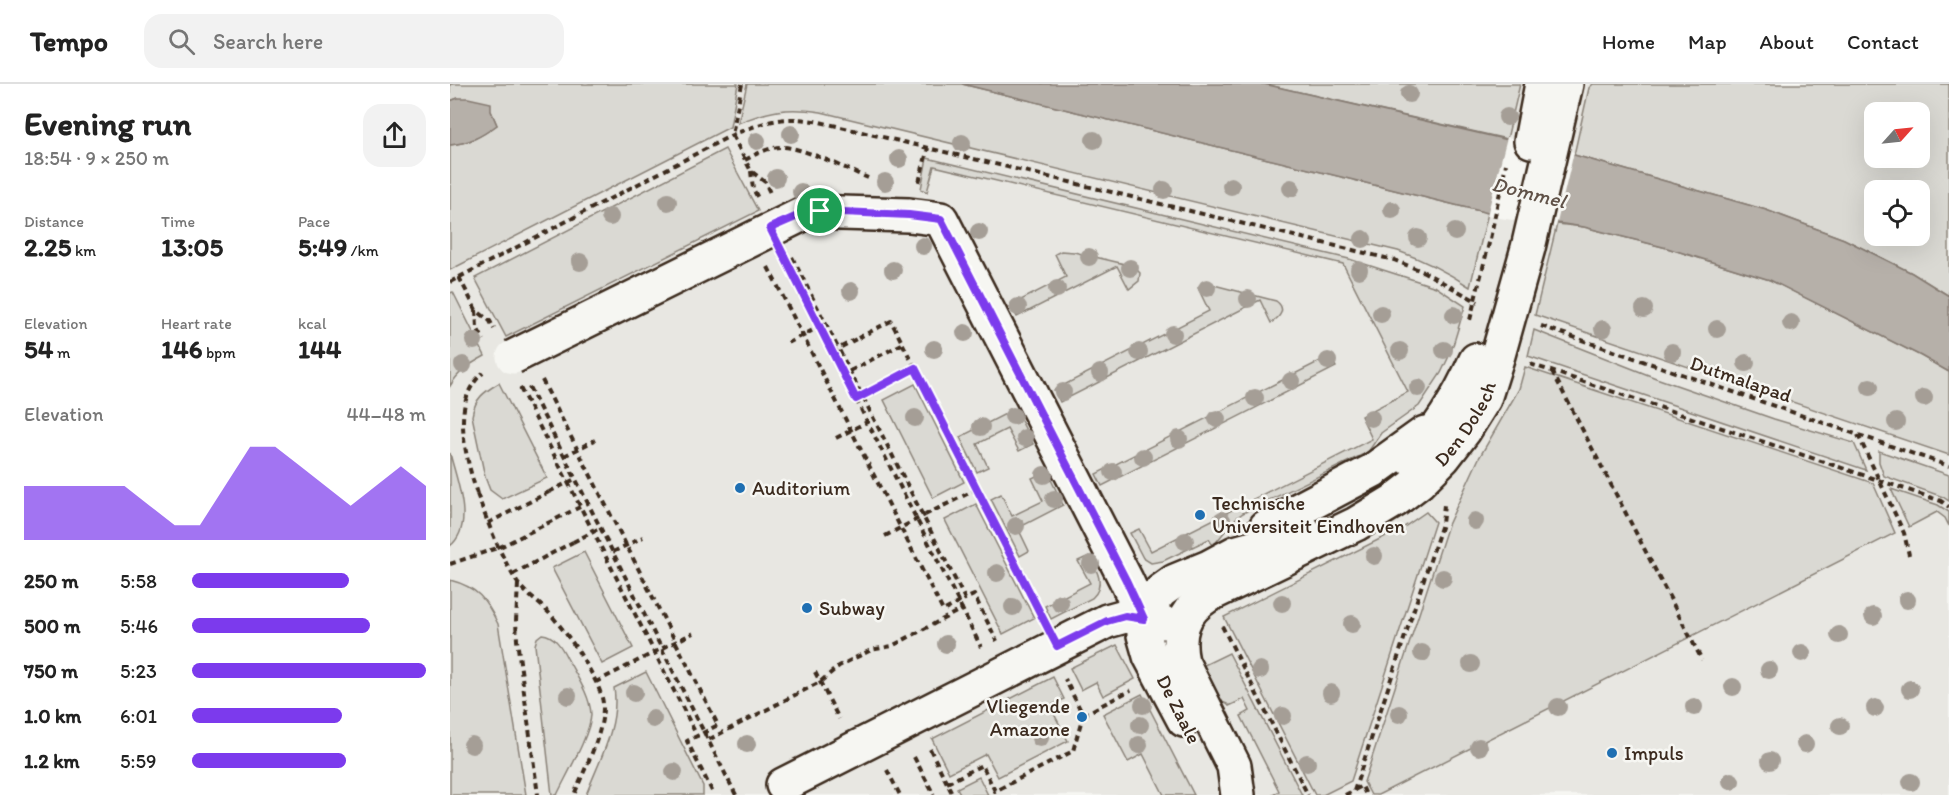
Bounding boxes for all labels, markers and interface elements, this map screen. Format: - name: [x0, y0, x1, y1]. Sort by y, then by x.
- search box: [144, 14, 564, 68]
- text: Tempo: [30, 24, 108, 58]
- icon: search: [165, 25, 198, 58]
- text: Search here: [213, 28, 323, 55]
- text: Home: [1602, 29, 1655, 54]
- text: Map: [1688, 29, 1727, 54]
- text: About: [1760, 29, 1814, 54]
- text: Contact: [1847, 29, 1919, 54]
- north arrow: [1864, 102, 1930, 168]
- map controls: [1864, 102, 1930, 246]
- text: Evening run: [24, 104, 191, 143]
- button: share: [363, 104, 426, 167]
- text: 18:54 · 9 × 250 m: [24, 146, 169, 170]
- water label: Dommel: [1490, 171, 1570, 214]
- button: locate: [1864, 180, 1930, 246]
- pin: [794, 185, 845, 236]
- icon: arrive: [803, 194, 836, 227]
- text: Distance: [24, 212, 84, 231]
- text: Time: [161, 212, 195, 231]
- text: Pace: [298, 212, 330, 231]
- text: 2.25: [24, 231, 71, 263]
- text: 13:05: [161, 231, 223, 263]
- text: 5:49: [298, 231, 347, 263]
- text: km: [71, 241, 96, 260]
- text: /km: [347, 241, 379, 260]
- text: Elevation: [24, 314, 88, 333]
- text: Heart rate: [161, 314, 232, 333]
- text: kcal: [298, 314, 326, 333]
- text: 54: [24, 333, 53, 365]
- text: 146: [161, 333, 202, 365]
- text: 144: [298, 333, 341, 365]
- text: m: [53, 343, 70, 362]
- text: bpm: [202, 343, 236, 362]
- street label: Dutmalapad: [1687, 350, 1795, 408]
- street label: Den Dolech: [1429, 378, 1501, 472]
- text: Elevation: [24, 402, 103, 426]
- text: 44–48 m: [347, 402, 426, 426]
- place label: Auditorium: [752, 476, 850, 500]
- marker: Auditorium: [733, 481, 747, 495]
- place label: Technische Universiteit Eindhoven: [1212, 491, 1405, 538]
- marker: Technische Universiteit Eindhoven: [1193, 508, 1207, 522]
- text: 250 m: [24, 569, 79, 593]
- text: 5:58: [120, 569, 157, 593]
- place label: Subway: [819, 596, 885, 620]
- marker: Subway: [800, 601, 814, 615]
- text: 500 m: [24, 614, 80, 638]
- text: 5:46: [120, 614, 158, 638]
- text: 750 m: [24, 659, 78, 683]
- text: 5:23: [120, 659, 157, 683]
- street label: De Zaale: [1151, 671, 1207, 747]
- place label: Vliegende Amazone: [986, 694, 1070, 741]
- text: 1.0 km: [24, 704, 81, 728]
- text: 6:01: [120, 704, 157, 728]
- marker: Vliegende Amazone: [1075, 710, 1089, 724]
- place label: Impuls: [1624, 741, 1684, 765]
- marker: Impuls: [1605, 746, 1619, 760]
- text: 1.2 km: [24, 749, 80, 773]
- text: 5:59: [120, 749, 156, 773]

